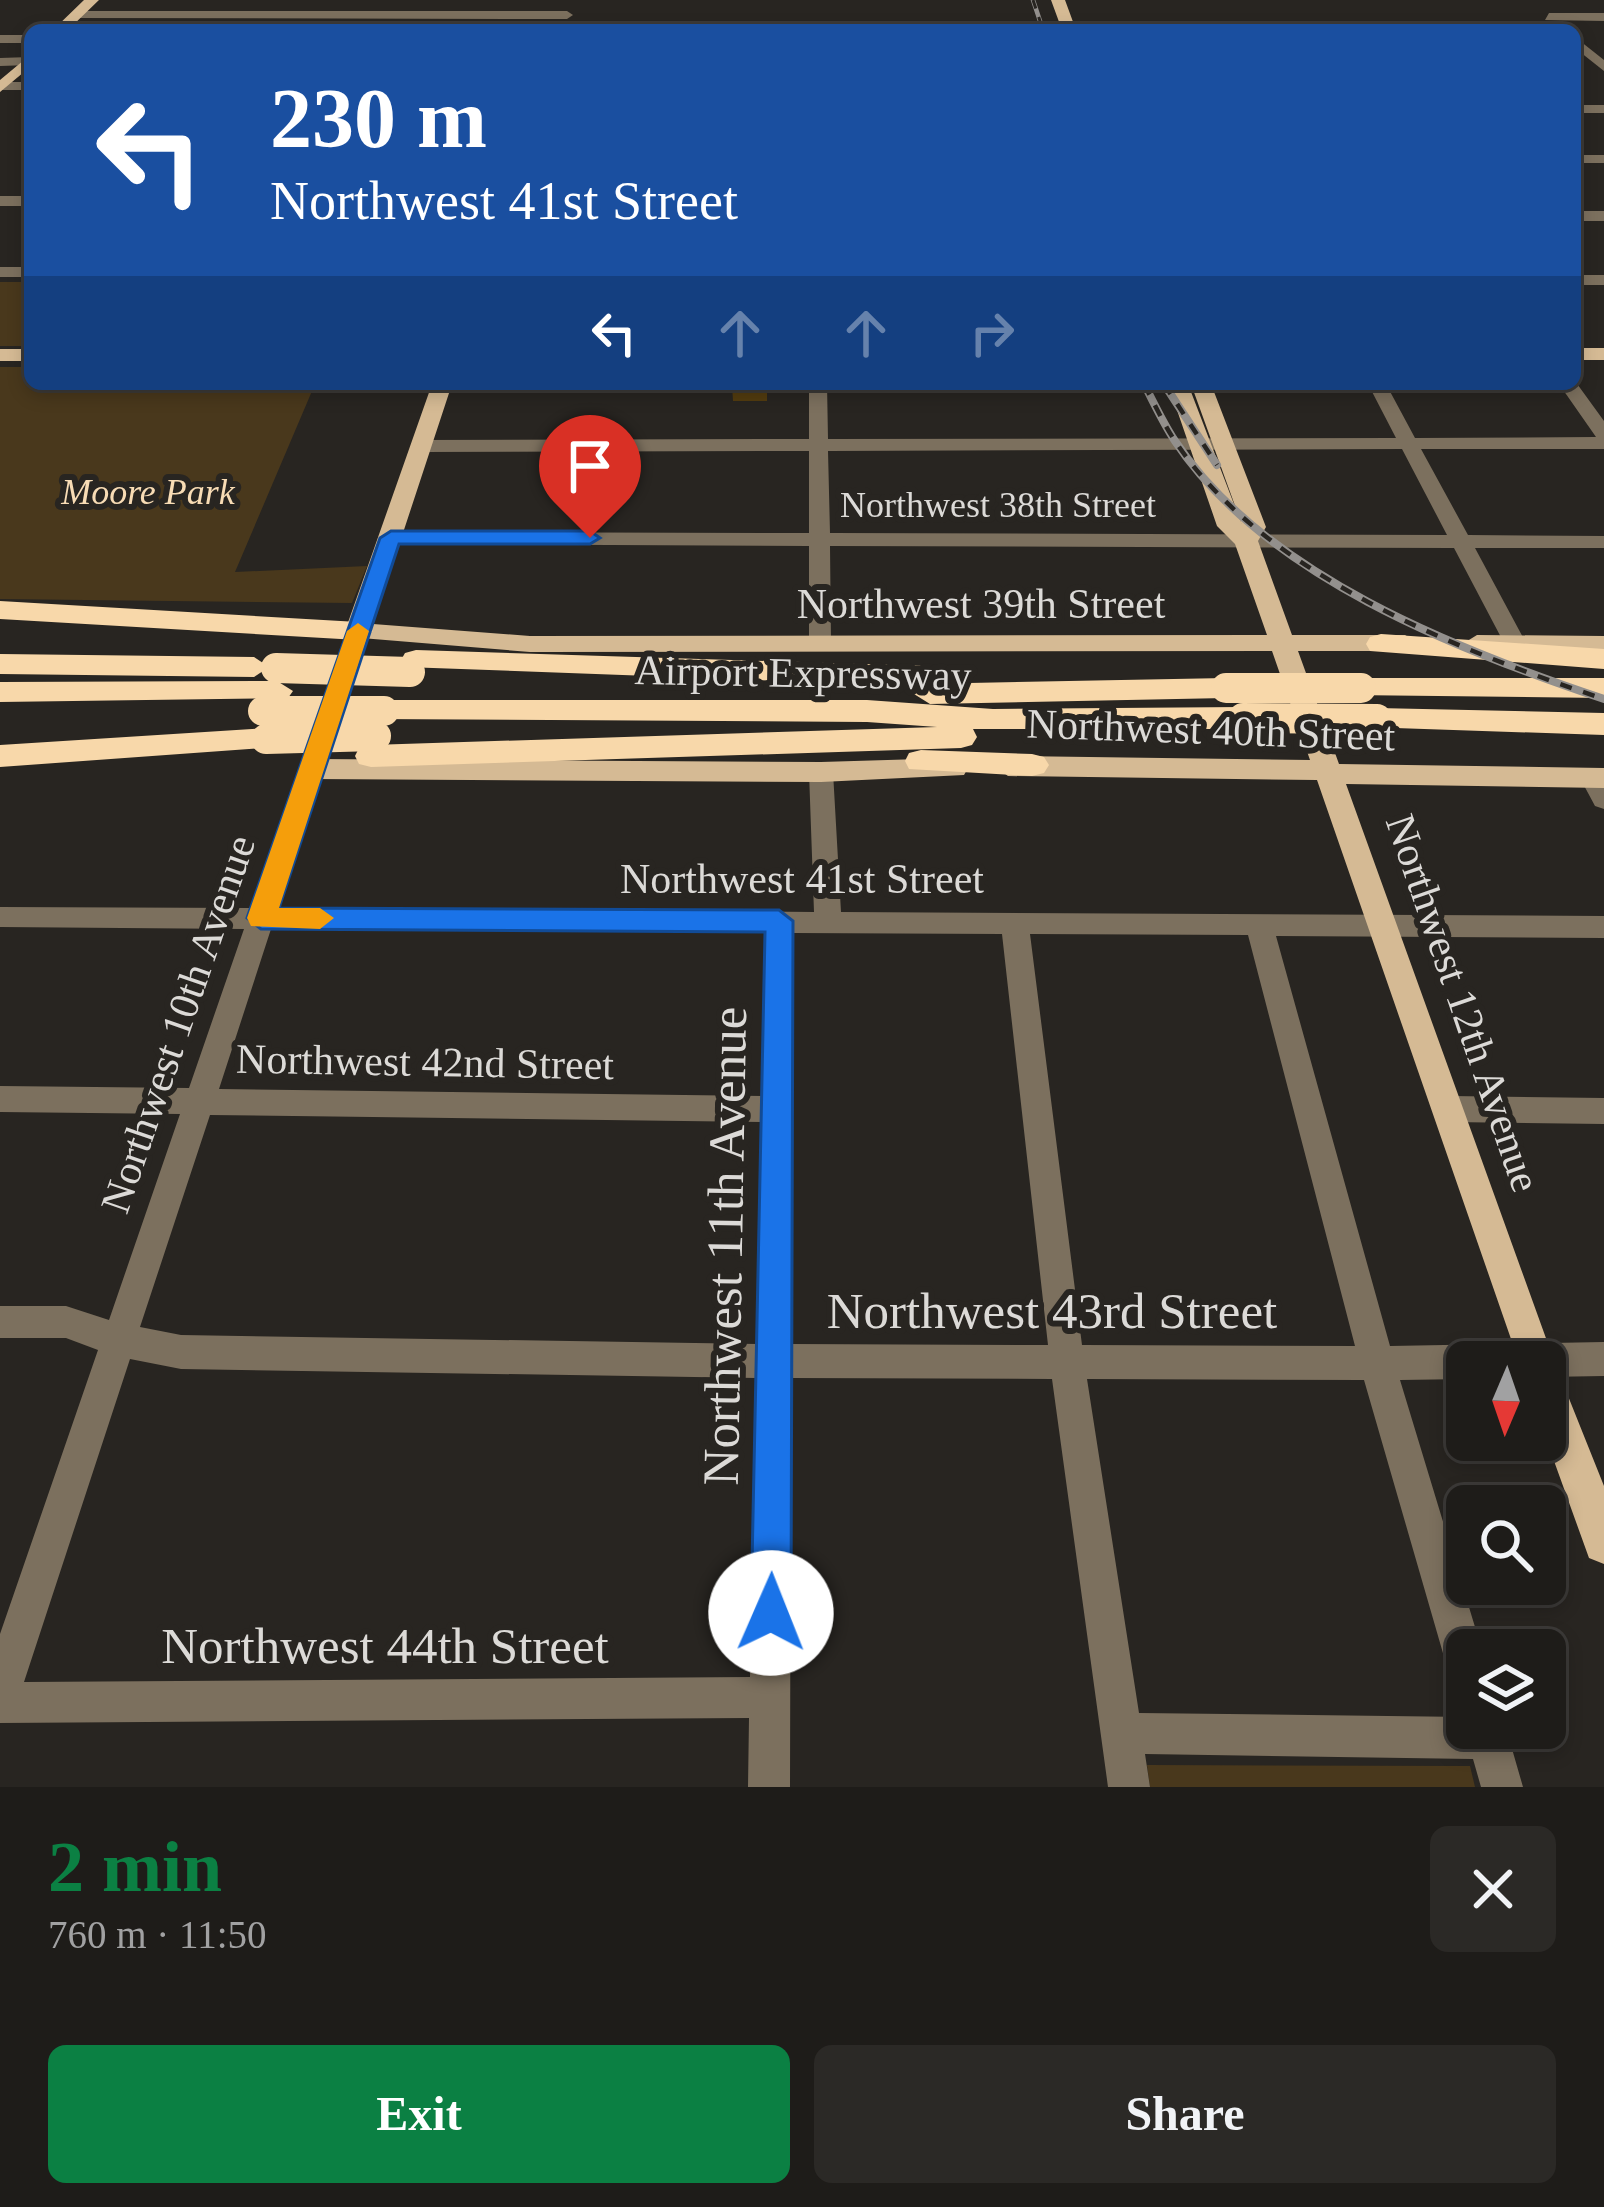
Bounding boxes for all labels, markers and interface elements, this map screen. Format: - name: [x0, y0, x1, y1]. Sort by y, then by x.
- icon: left: [72, 72, 228, 228]
- text: 230 m: [270, 72, 487, 165]
- text: Northwest 41st Street: [270, 171, 738, 231]
- icon: left: [581, 300, 647, 366]
- icon: ahead: [707, 300, 773, 366]
- icon: ahead: [833, 300, 899, 366]
- icon: right: [959, 300, 1025, 366]
- pin: [539, 415, 641, 538]
- icon: arrive: [557, 433, 623, 499]
- park label: Moore Park: [60, 472, 236, 512]
- street label: Northwest 38th Street: [840, 485, 1156, 525]
- street label: Northwest 39th Street: [797, 581, 1166, 627]
- street label: Airport Expressway: [634, 647, 972, 699]
- street label: Northwest 40th Street: [1026, 701, 1396, 759]
- street label: Northwest 12th Avenue: [1377, 808, 1549, 1198]
- street label: Northwest 10th Avenue: [92, 829, 264, 1219]
- street label: Northwest 41st Street: [620, 856, 984, 902]
- street label: Northwest 11th Avenue: [693, 1006, 757, 1486]
- street label: Northwest 42nd Street: [236, 1036, 615, 1088]
- street label: Northwest 43rd Street: [827, 1283, 1277, 1339]
- north arrow: [1446, 1341, 1566, 1461]
- map controls: [1446, 1341, 1566, 1749]
- button: search: [1446, 1485, 1566, 1605]
- position arrow: [708, 1550, 834, 1676]
- street label: Northwest 44th Street: [161, 1618, 609, 1674]
- button: layers: [1446, 1629, 1566, 1749]
- button: close: [1430, 1826, 1556, 1952]
- text: 2 min: [48, 1827, 222, 1907]
- text: 760 m · 11:50: [48, 1913, 266, 1956]
- button: Exit: [48, 2045, 790, 2183]
- button: Share: [814, 2045, 1556, 2183]

